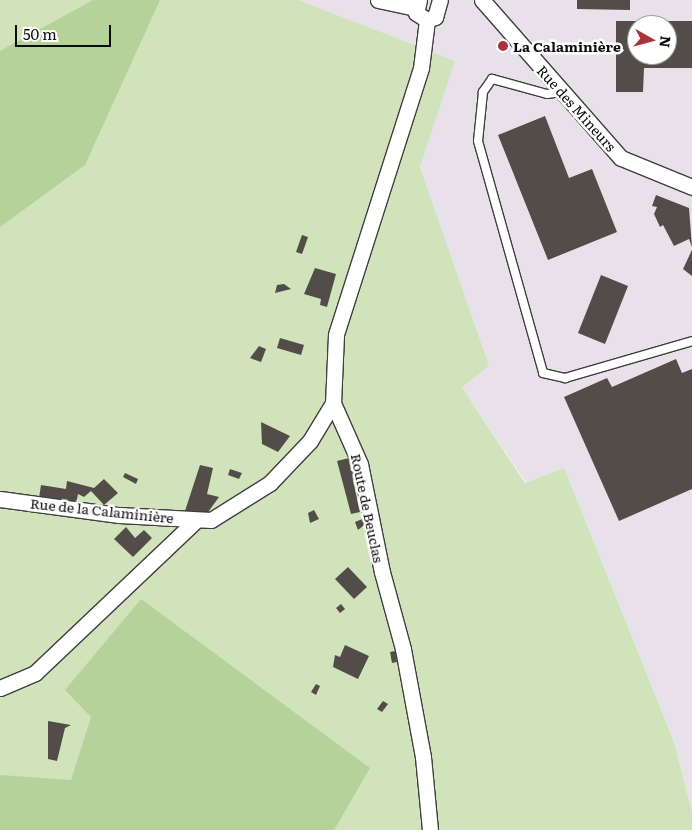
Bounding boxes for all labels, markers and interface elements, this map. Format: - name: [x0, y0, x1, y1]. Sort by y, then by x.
- scale bar: [18, 15, 114, 47]
- north arrow: [627, 15, 677, 65]
- text: 50 m: [23, 22, 57, 45]
- text: N: [655, 35, 677, 49]
- place label: La Calaminière: [513, 38, 621, 54]
- marker: La Calaminière: [497, 40, 509, 52]
- street label: Rue des Mineurs: [534, 62, 620, 154]
- street label: Route de Beuclas: [348, 452, 388, 564]
- street label: Rue de la Calaminière: [29, 494, 175, 526]

